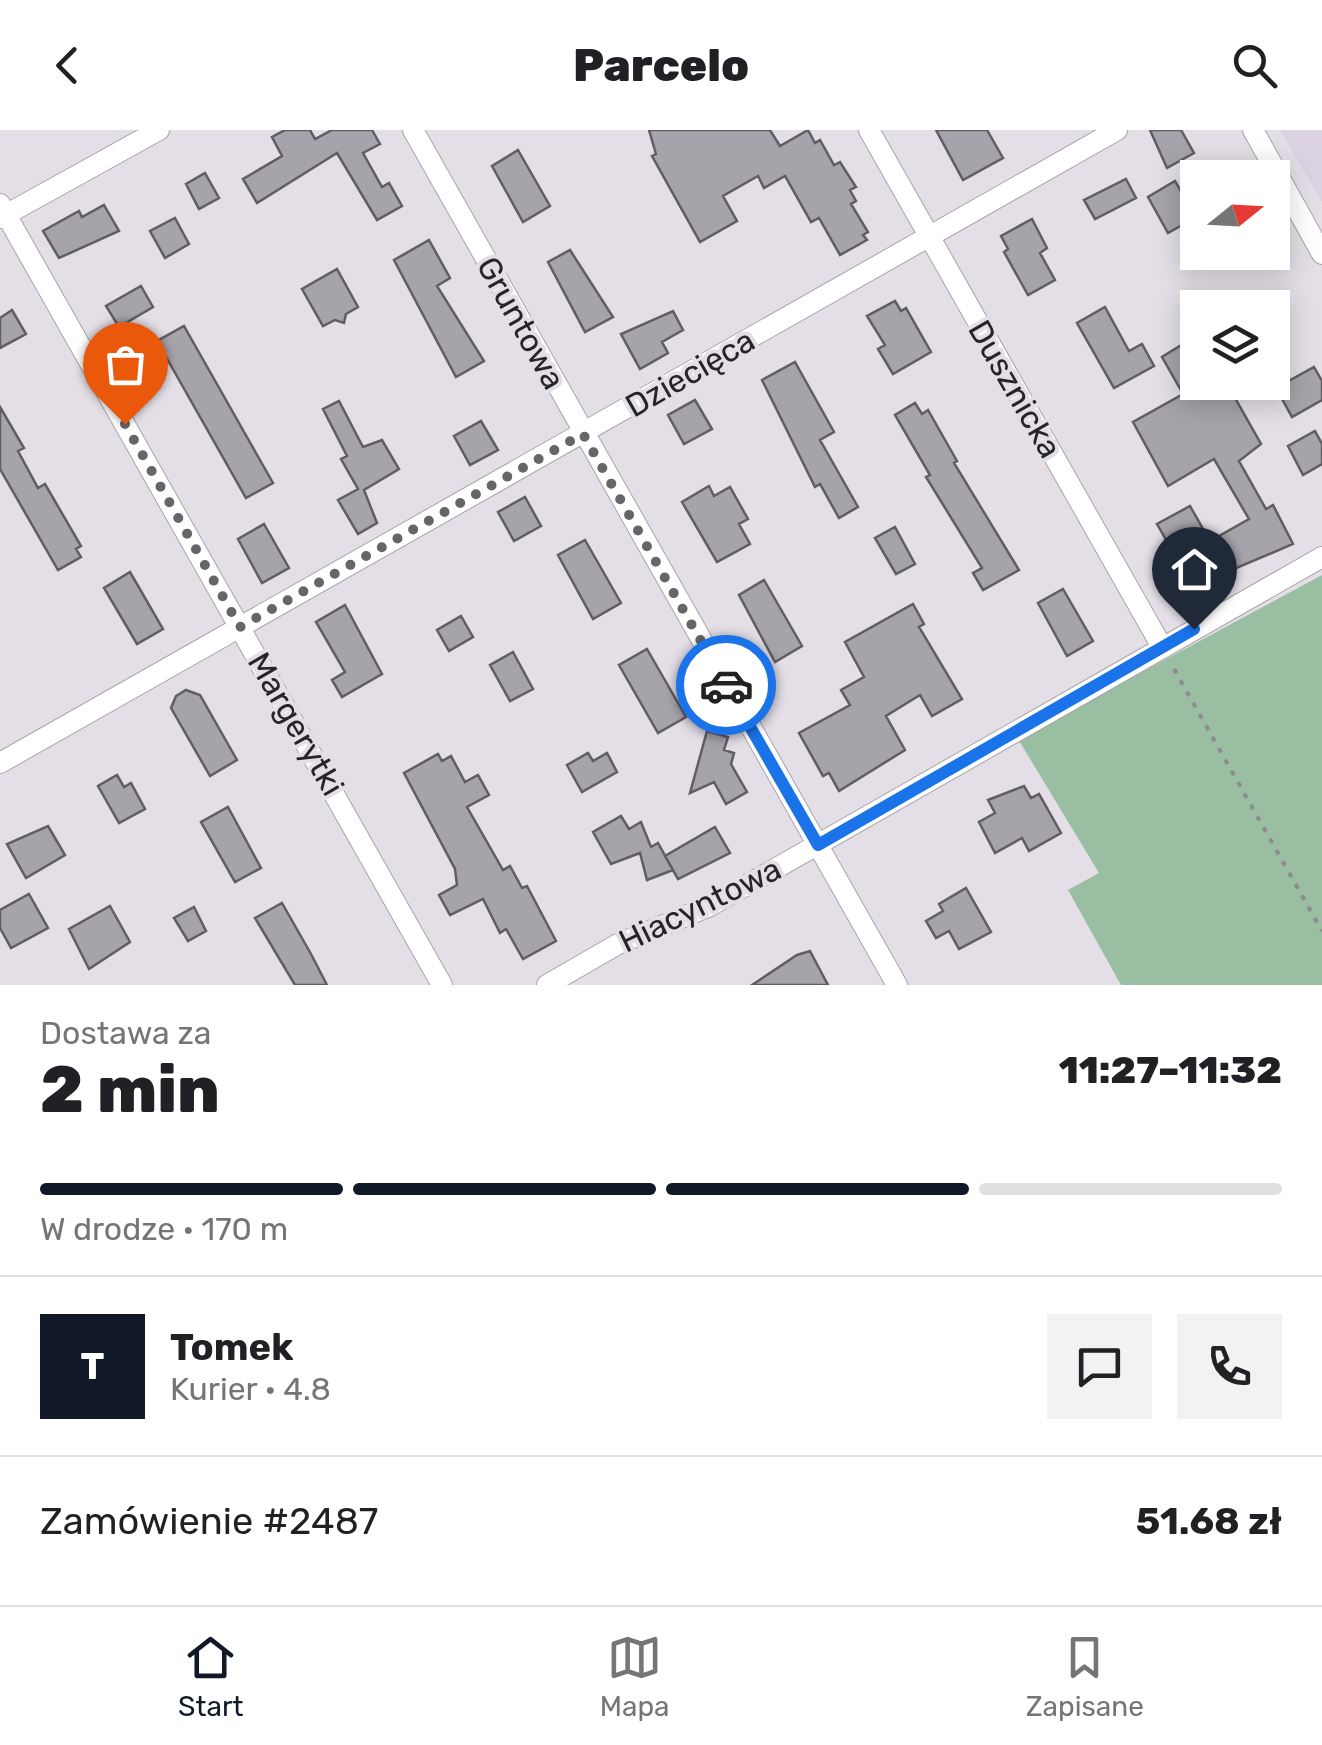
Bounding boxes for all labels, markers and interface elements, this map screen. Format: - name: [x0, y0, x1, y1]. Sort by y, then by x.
- icon: back: [40, 38, 95, 93]
- icon: search: [1227, 38, 1282, 93]
- text: Parcelo: [573, 39, 749, 92]
- north arrow: [1180, 160, 1290, 270]
- map controls: [1180, 160, 1290, 400]
- street label: Gruntowa: [469, 250, 573, 396]
- button: layers: [1180, 290, 1290, 400]
- street label: Dusznicka: [960, 313, 1070, 465]
- street label: Dziecięca: [619, 321, 761, 425]
- pin: [83, 322, 168, 425]
- icon: bag: [98, 337, 153, 392]
- pin: [1152, 527, 1237, 630]
- icon: home: [1167, 542, 1222, 597]
- courier: [676, 635, 776, 735]
- street label: Margerytki: [240, 646, 352, 802]
- icon: car: [699, 658, 754, 713]
- street label: Hiacyntowa: [613, 849, 787, 961]
- text: Dostawa za: [40, 1014, 211, 1052]
- text: 11:27–11:32: [1059, 1047, 1282, 1093]
- text: 2 min: [40, 1051, 220, 1128]
- text: W drodze · 170 m: [40, 1210, 288, 1248]
- button: chat: [1047, 1314, 1152, 1419]
- button: phone: [1177, 1314, 1282, 1419]
- text: Tomek: [170, 1324, 293, 1370]
- text: T: [81, 1343, 104, 1389]
- text: Kurier · 4.8: [170, 1370, 331, 1408]
- text: Zamówienie #2487: [40, 1498, 378, 1544]
- text: 51.68 zł: [1136, 1498, 1282, 1544]
- tab: Start: [178, 1630, 244, 1723]
- tab: Mapa: [600, 1630, 670, 1723]
- tab: Zapisane: [1026, 1630, 1144, 1723]

